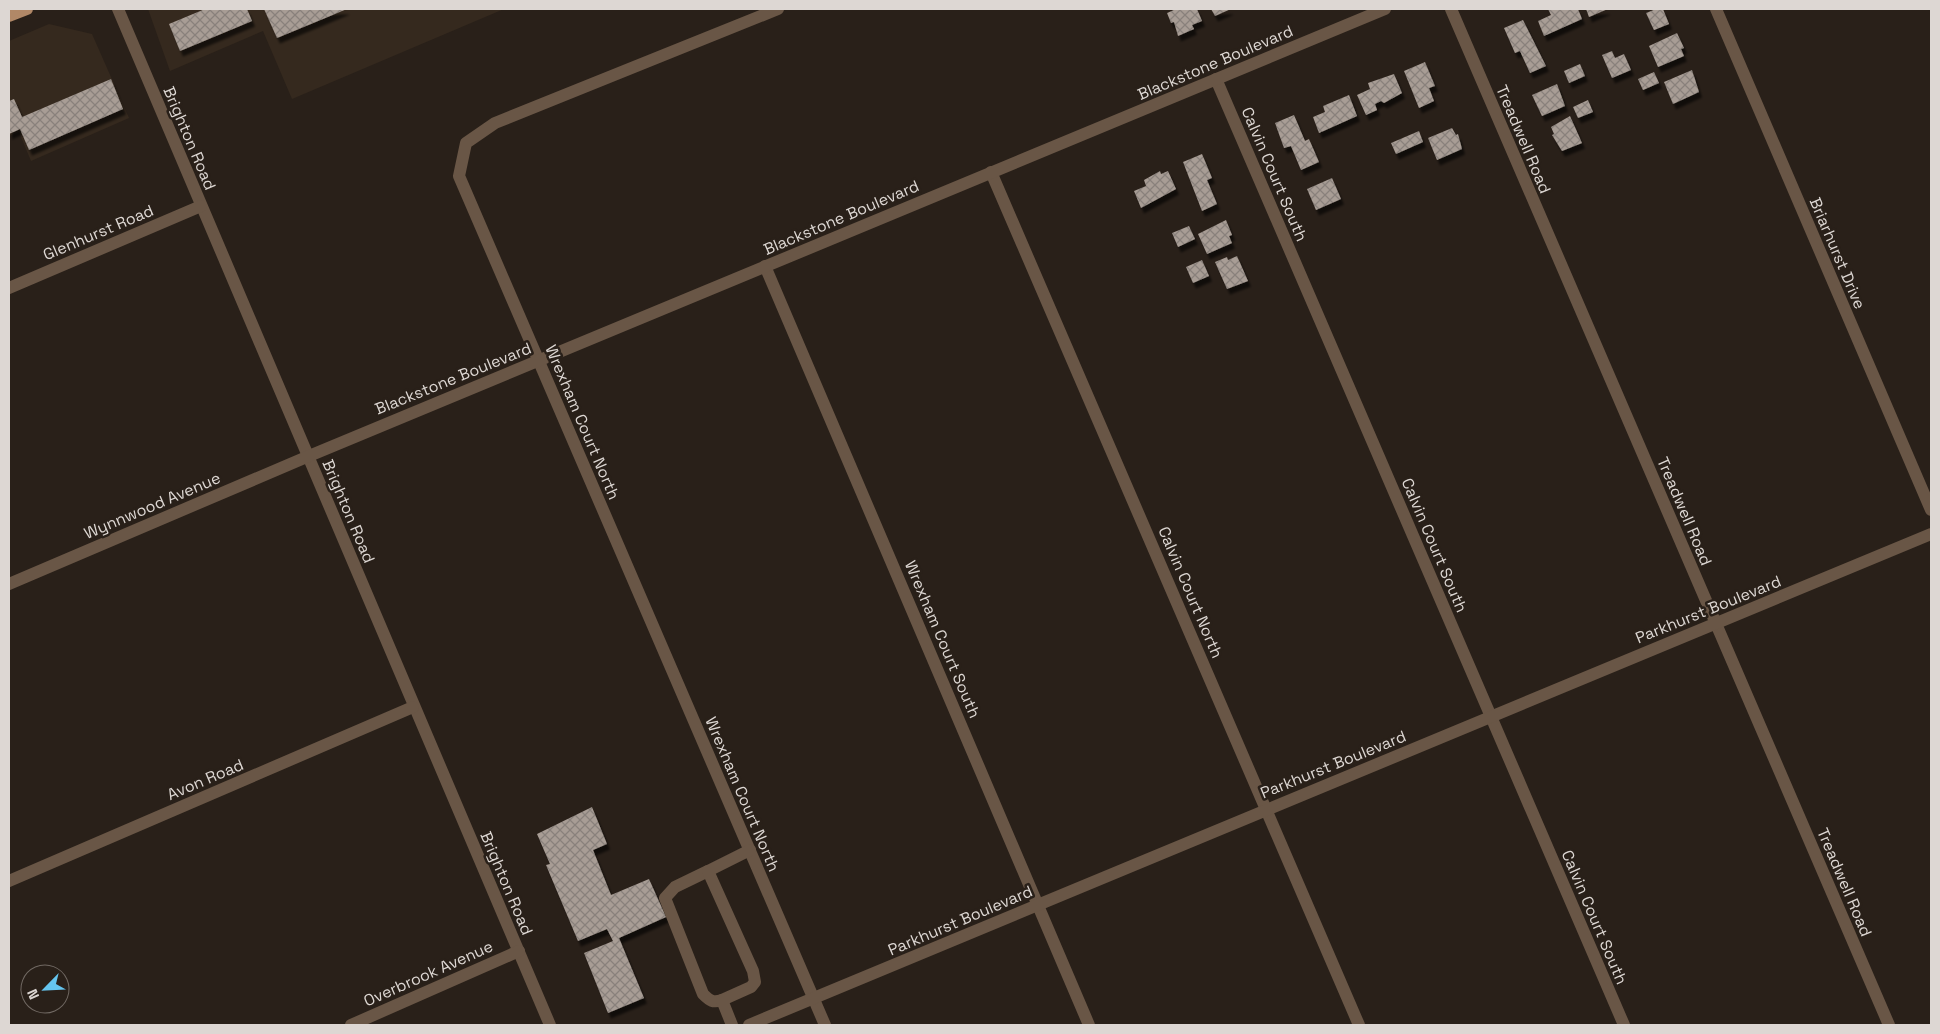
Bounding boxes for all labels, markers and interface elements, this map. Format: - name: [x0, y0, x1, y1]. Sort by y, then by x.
- street label: Blackstone Boulevard: [1134, 20, 1296, 105]
- street label: Treadwell Road: [1491, 82, 1556, 197]
- street label: Brighton Road: [158, 83, 221, 193]
- street label: Calvin Court South: [1237, 104, 1312, 245]
- street label: Blackstone Boulevard: [760, 175, 922, 260]
- street label: Briarhurst Drive: [1805, 194, 1870, 312]
- street label: Glenhurst Road: [40, 200, 157, 265]
- street label: Blackstone Boulevard: [372, 337, 535, 419]
- street label: Wrexham Court North: [540, 342, 625, 503]
- street label: Treadwell Road: [1652, 454, 1717, 569]
- street label: Brighton Road: [317, 456, 380, 566]
- street label: Wynnwood Avenue: [81, 467, 224, 544]
- street label: Calvin Court South: [1397, 475, 1472, 616]
- street label: Calvin Court North: [1153, 523, 1228, 661]
- street label: Wrexham Court South: [900, 557, 985, 721]
- street label: Parkhurst Boulevard: [1632, 571, 1784, 648]
- street label: Wrexham Court North: [700, 714, 785, 875]
- street label: Parkhurst Boulevard: [1257, 726, 1409, 803]
- street label: Avon Road: [164, 754, 247, 805]
- street label: Treadwell Road: [1812, 825, 1877, 940]
- street label: Brighton Road: [475, 828, 538, 938]
- street label: Calvin Court South: [1557, 847, 1632, 988]
- street label: Parkhurst Boulevard: [885, 880, 1036, 960]
- street label: Overbrook Avenue: [360, 936, 496, 1011]
- north arrow: [20, 964, 70, 1014]
- text: N: [23, 986, 43, 1002]

